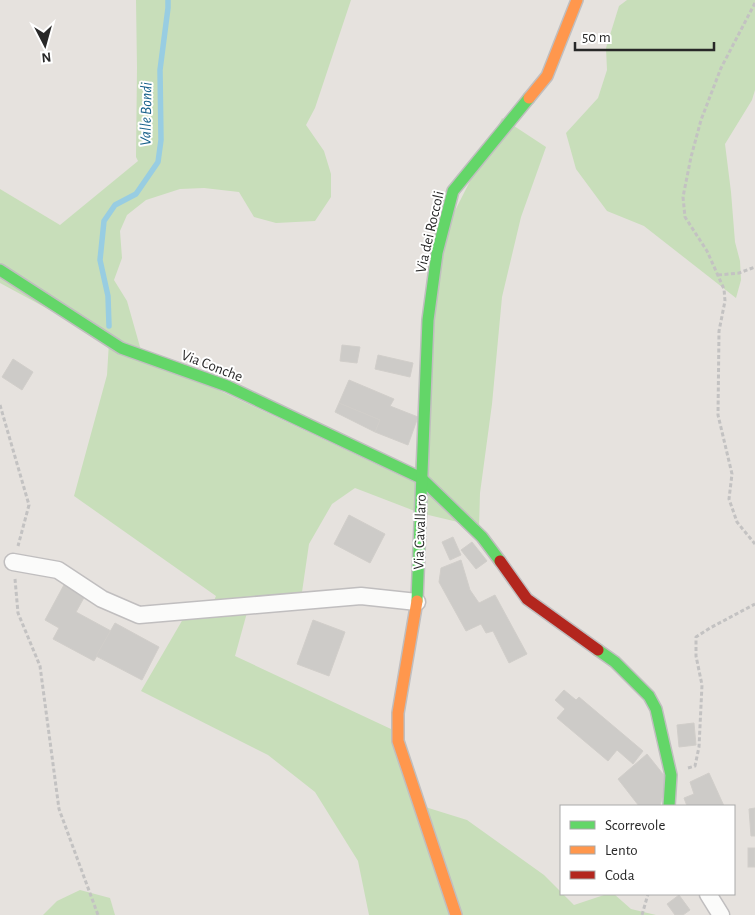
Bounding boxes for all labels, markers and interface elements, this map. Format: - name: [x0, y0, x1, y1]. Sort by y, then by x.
- north arrow: [20, 20, 70, 70]
- scale bar: [575, 20, 714, 52]
- text: 50 m: [582, 30, 611, 45]
- text: N: [41, 49, 52, 64]
- water label: Valle Bondi: [137, 82, 155, 146]
- street label: Via dei Roccoli: [413, 190, 447, 274]
- street label: Via Conche: [179, 347, 245, 385]
- street label: Via Cavallaro: [411, 494, 429, 570]
- legend: [560, 805, 735, 895]
- text: Scorrevole: [605, 818, 666, 833]
- text: Lento: [605, 843, 638, 858]
- text: Coda: [605, 868, 635, 883]

